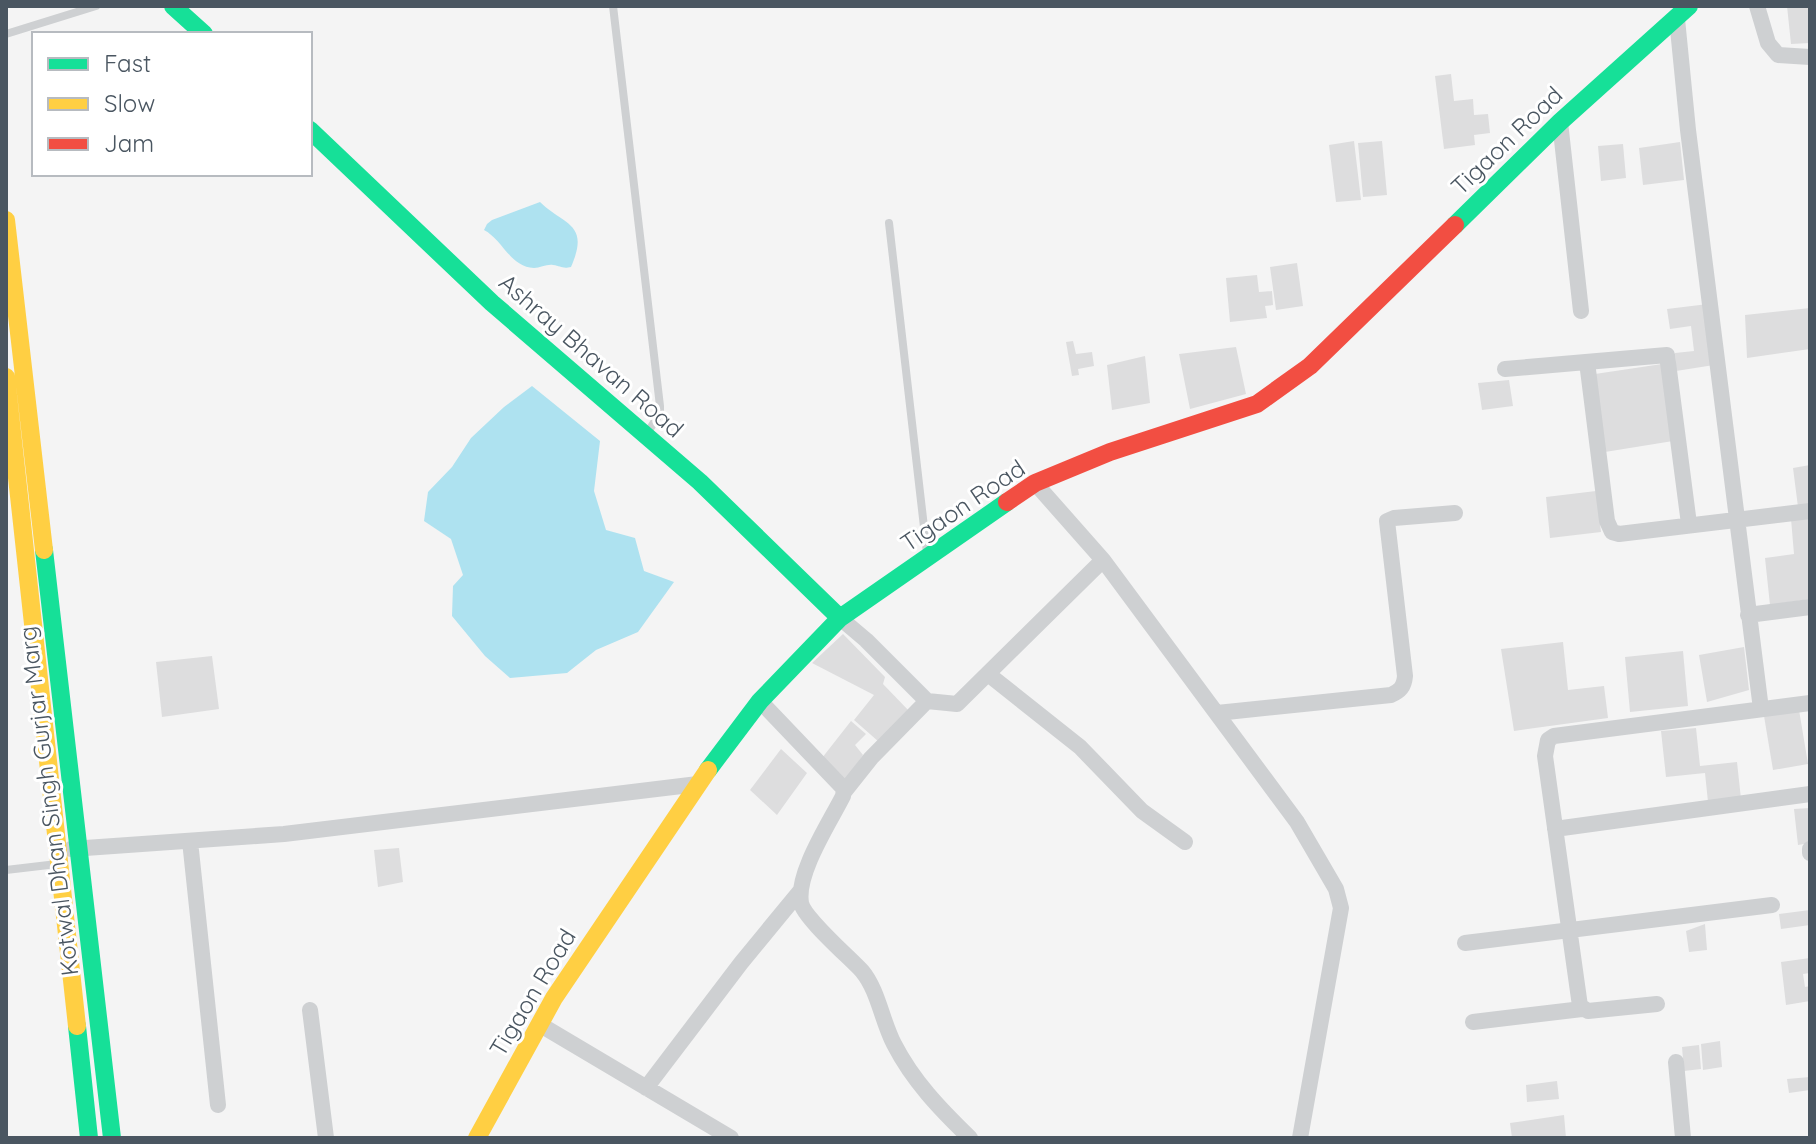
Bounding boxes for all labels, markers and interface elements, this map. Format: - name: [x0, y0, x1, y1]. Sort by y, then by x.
- legend: [32, 32, 312, 176]
- text: Fast: [104, 48, 151, 78]
- street label: Tigaon Road: [1444, 80, 1568, 201]
- text: Slow: [104, 88, 155, 118]
- text: Jam: [104, 128, 154, 158]
- street label: Ashray Bhavan Road: [493, 267, 690, 444]
- street label: Tigaon Road: [895, 453, 1030, 558]
- street label: Kotwal Dhan Singh Gurjar Marg: [12, 625, 84, 978]
- street label: Tigaon Road: [482, 923, 582, 1062]

